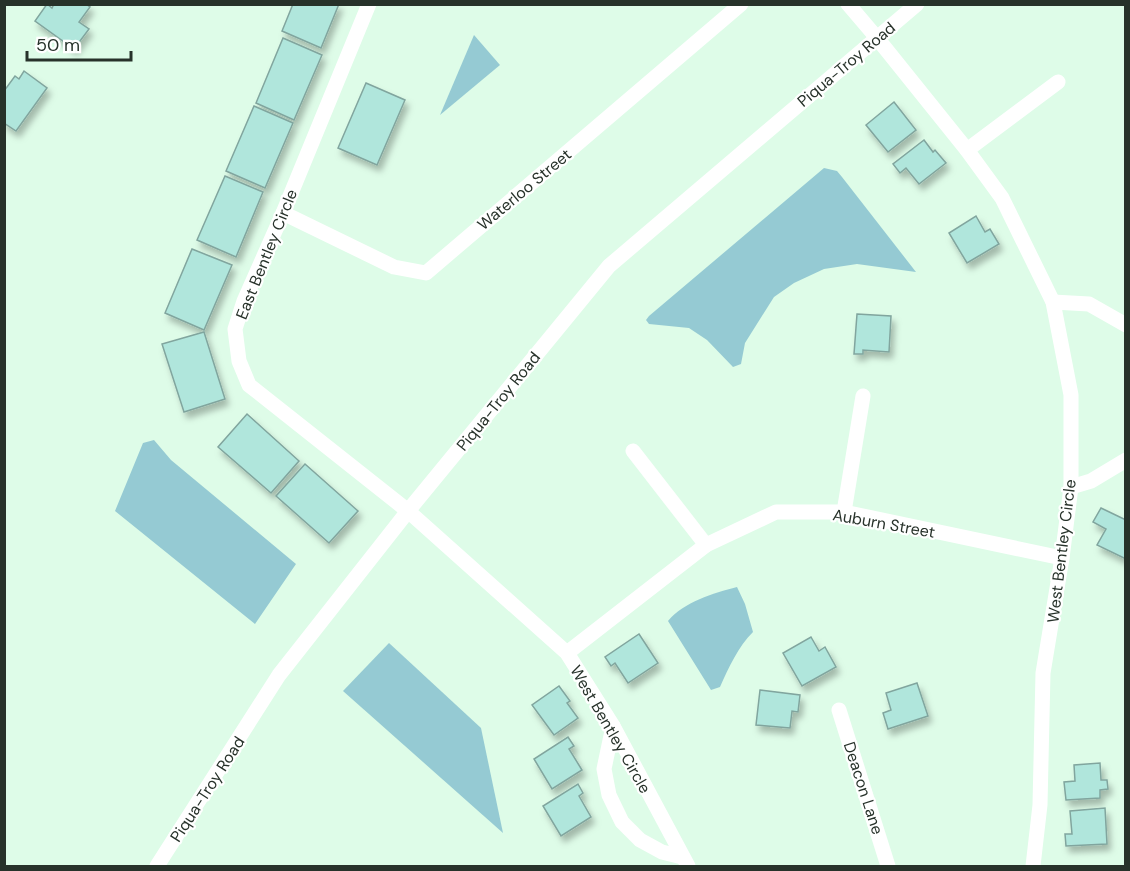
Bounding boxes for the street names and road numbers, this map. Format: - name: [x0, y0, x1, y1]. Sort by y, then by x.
- street label: Piqua-Troy Road: [793, 17, 900, 112]
- street label: Waterloo Street: [473, 144, 576, 235]
- street label: East Bentley Circle: [231, 186, 302, 322]
- street label: Piqua-Troy Road: [452, 347, 545, 455]
- street label: West Bentley Circle: [1042, 478, 1081, 624]
- street label: Auburn Street: [831, 504, 937, 543]
- street label: West Bentley Circle: [565, 661, 656, 797]
- street label: Piqua-Troy Road: [165, 732, 249, 846]
- street label: Deacon Lane: [839, 739, 888, 837]

